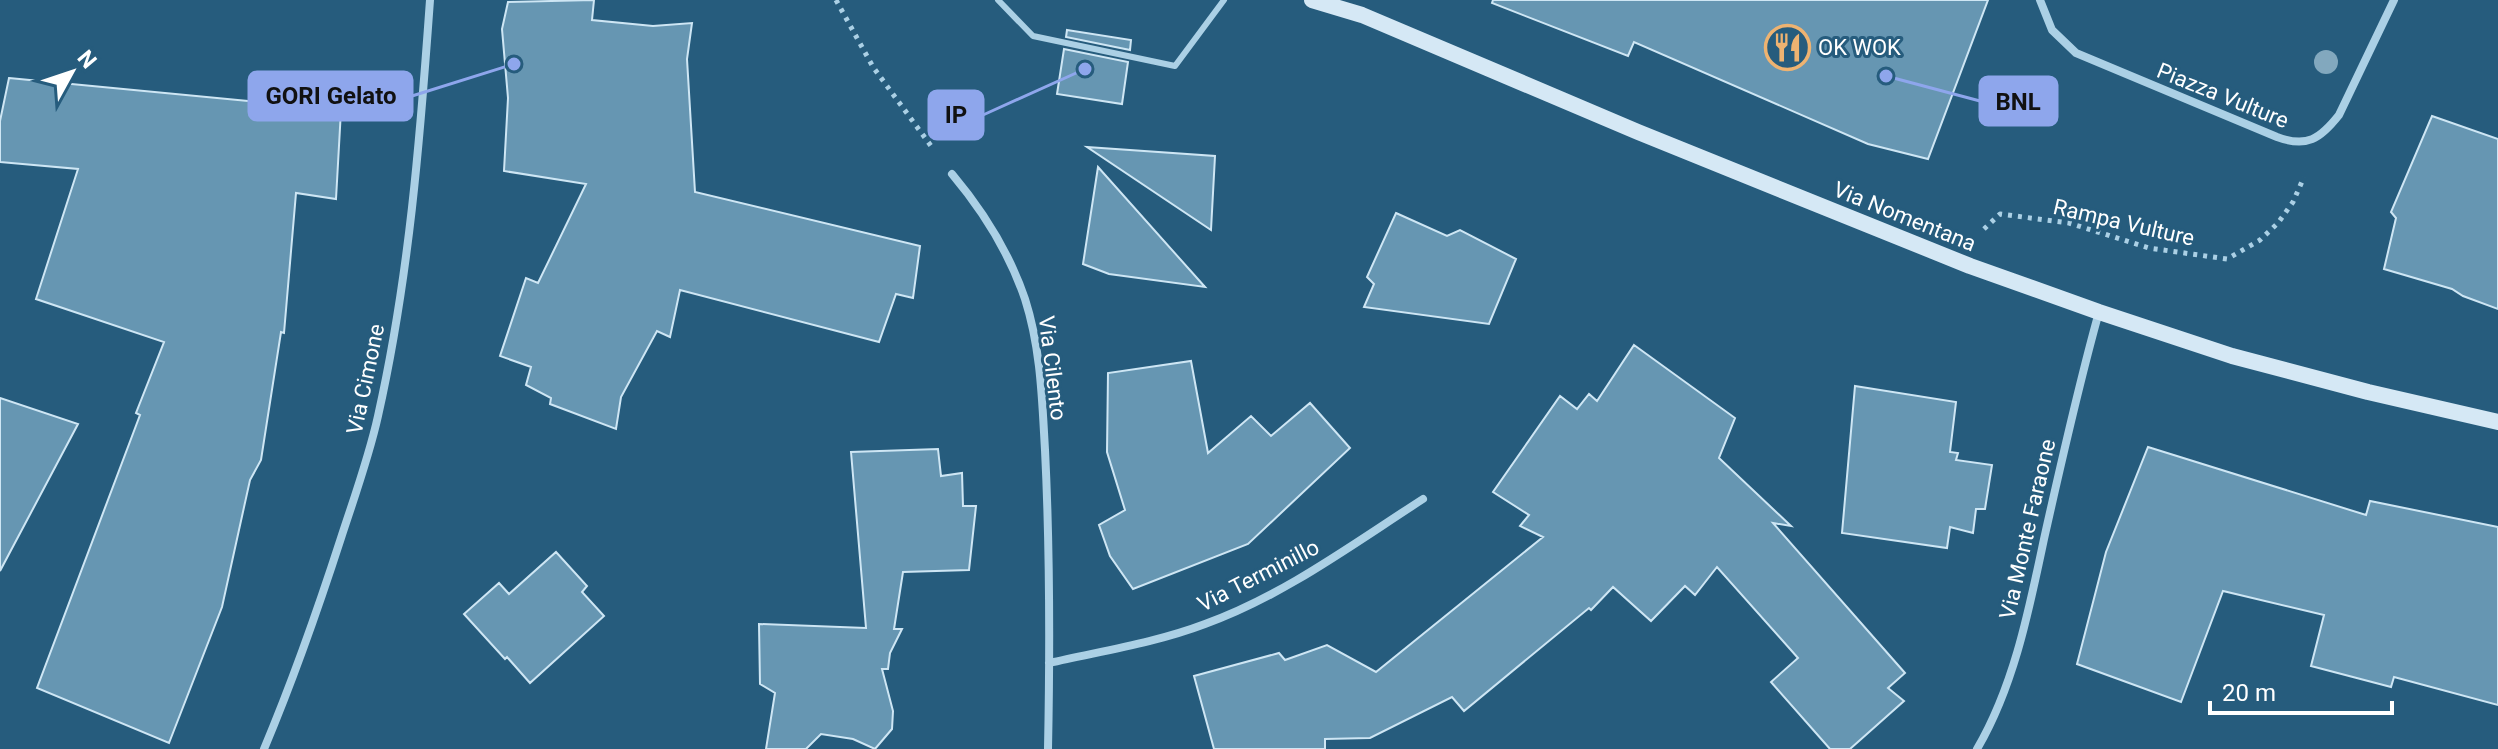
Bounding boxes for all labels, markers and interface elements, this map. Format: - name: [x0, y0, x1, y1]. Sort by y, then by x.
- restaurant icon: OK WOK: [1763, 23, 1811, 71]
- north arrow: [32, 32, 112, 112]
- place label: OK WOK: [1818, 35, 1901, 60]
- text: N: [72, 45, 102, 73]
- street label: Piazza Vulture: [2153, 58, 2292, 133]
- callout: GORI Gelato: [249, 72, 412, 120]
- callout: BNL: [1980, 77, 2057, 125]
- text: GORI Gelato: [265, 82, 397, 110]
- text: BNL: [1995, 88, 2041, 116]
- callout: IP: [929, 91, 983, 139]
- text: IP: [945, 101, 967, 129]
- street label: Via Nomentana: [1830, 177, 1980, 256]
- street label: Rampa Vulture: [2051, 194, 2197, 251]
- street label: Via Cilento: [1034, 314, 1071, 422]
- street label: Via Cimone: [342, 322, 389, 437]
- street label: Via Monte Faraone: [1995, 437, 2060, 622]
- street label: Via Terminillo: [1193, 534, 1323, 617]
- scale bar: [2210, 665, 2392, 715]
- text: 20 m: [2222, 679, 2276, 707]

